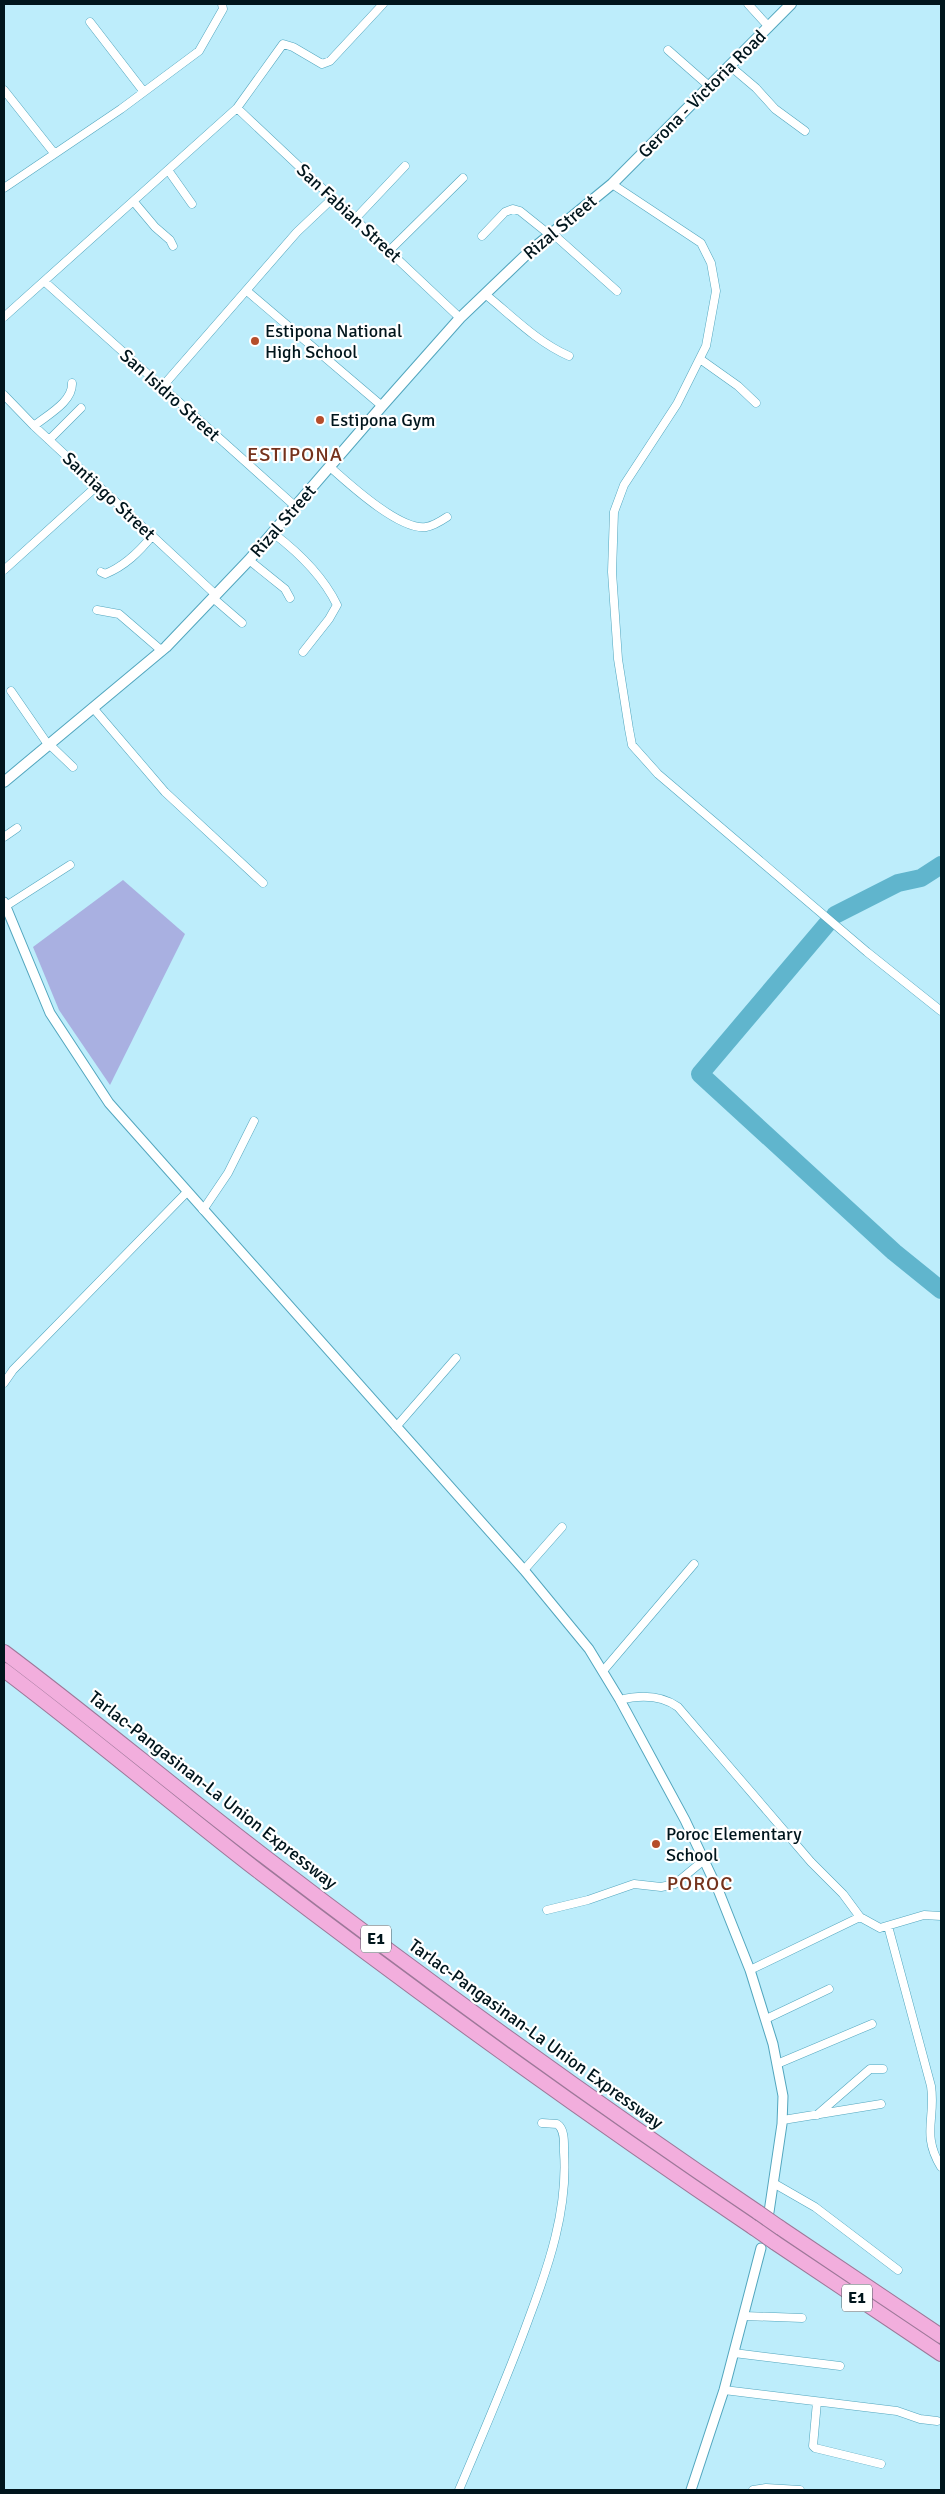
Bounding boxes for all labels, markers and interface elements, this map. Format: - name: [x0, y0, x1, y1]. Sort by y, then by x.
- street label: Gerona - Victoria Road: [633, 25, 771, 163]
- street label: San Fabian Street: [292, 159, 406, 267]
- street label: Rizal Street: [519, 190, 601, 264]
- place label: Estipona National High School: [265, 320, 402, 363]
- marker: Estipona National High School: [249, 335, 261, 347]
- street label: San Isidro Street: [115, 344, 225, 446]
- place label: Estipona Gym: [330, 409, 435, 431]
- marker: Estipona Gym: [314, 414, 326, 426]
- district label: ESTIPONA: [247, 442, 343, 467]
- street label: Santiago Street: [58, 447, 160, 545]
- street label: Rizal Street: [246, 480, 320, 562]
- street label: Tarlac-Pangasinan-La Union Expressway: [84, 1686, 342, 1894]
- place label: Poroc Elementary School: [666, 1823, 802, 1866]
- marker: Poroc Elementary School: [650, 1838, 662, 1850]
- district label: POROC: [667, 1871, 733, 1896]
- road number: E1: [361, 1926, 391, 1952]
- street label: Tarlac-Pangasinan-La Union Expressway: [405, 1934, 668, 2134]
- road number: E1: [842, 2284, 872, 2312]

